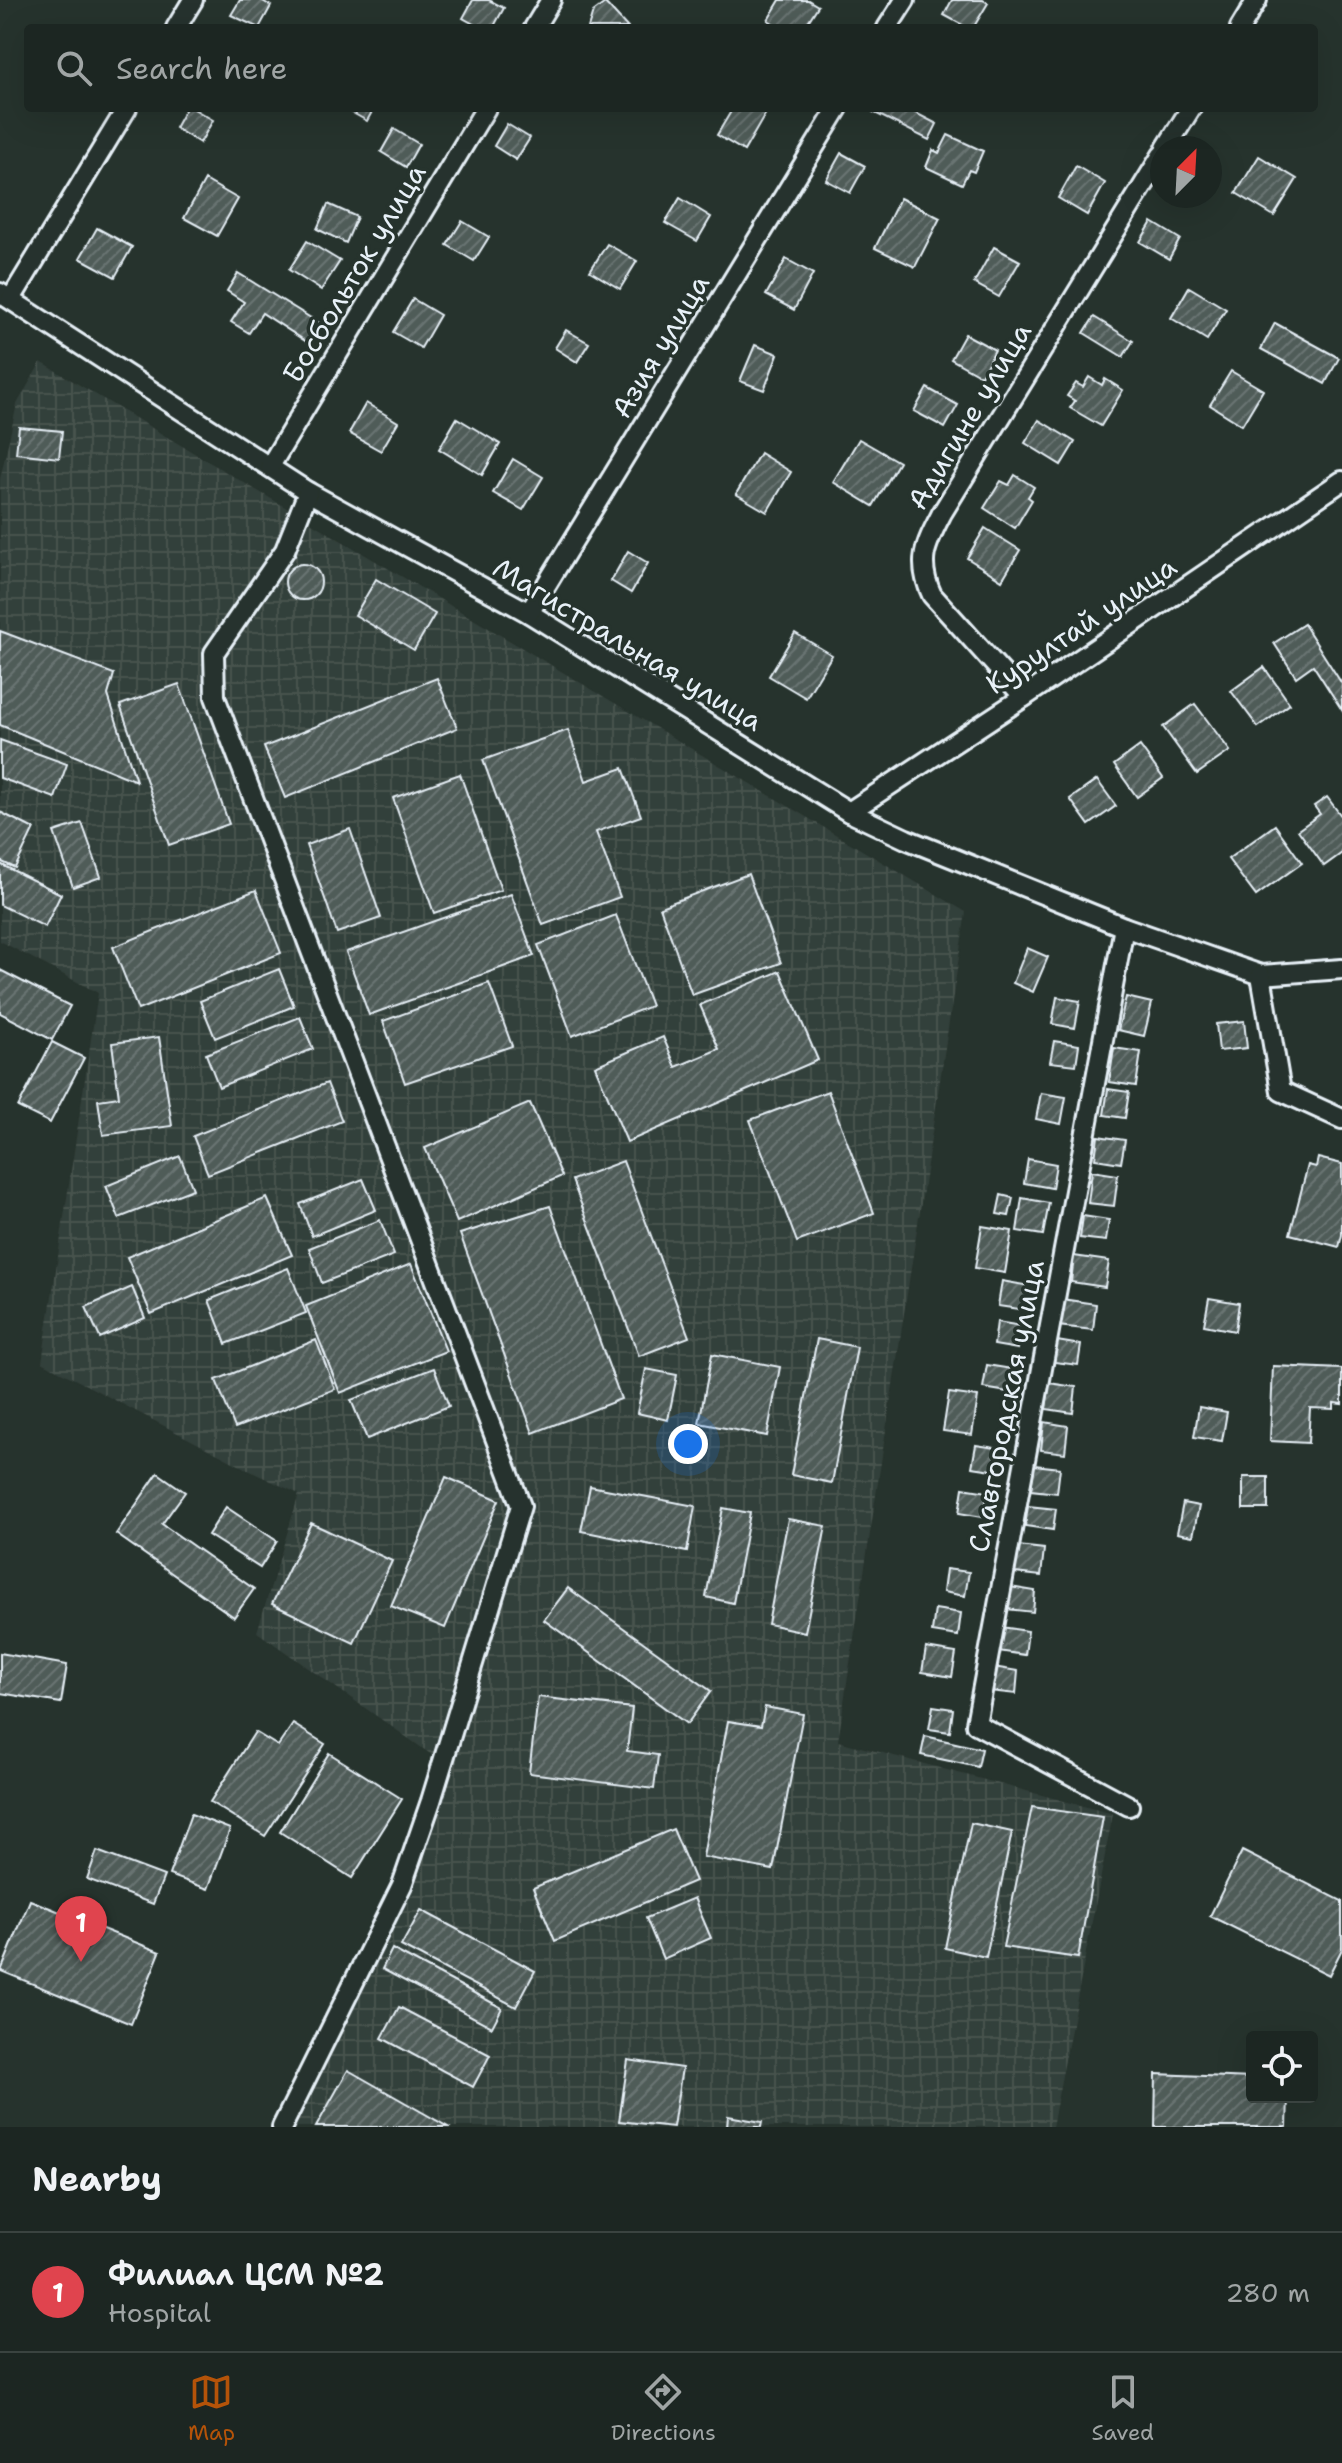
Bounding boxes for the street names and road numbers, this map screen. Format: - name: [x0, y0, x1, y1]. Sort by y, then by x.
- street label: Босбольток улица: [273, 156, 435, 390]
- street label: Азия улица: [602, 267, 718, 425]
- street label: Адигине улица: [898, 315, 1040, 517]
- street label: Курултай улица: [978, 547, 1184, 703]
- street label: Магистральная улица: [486, 548, 770, 740]
- street label: Славгородская улица: [959, 1257, 1053, 1555]

